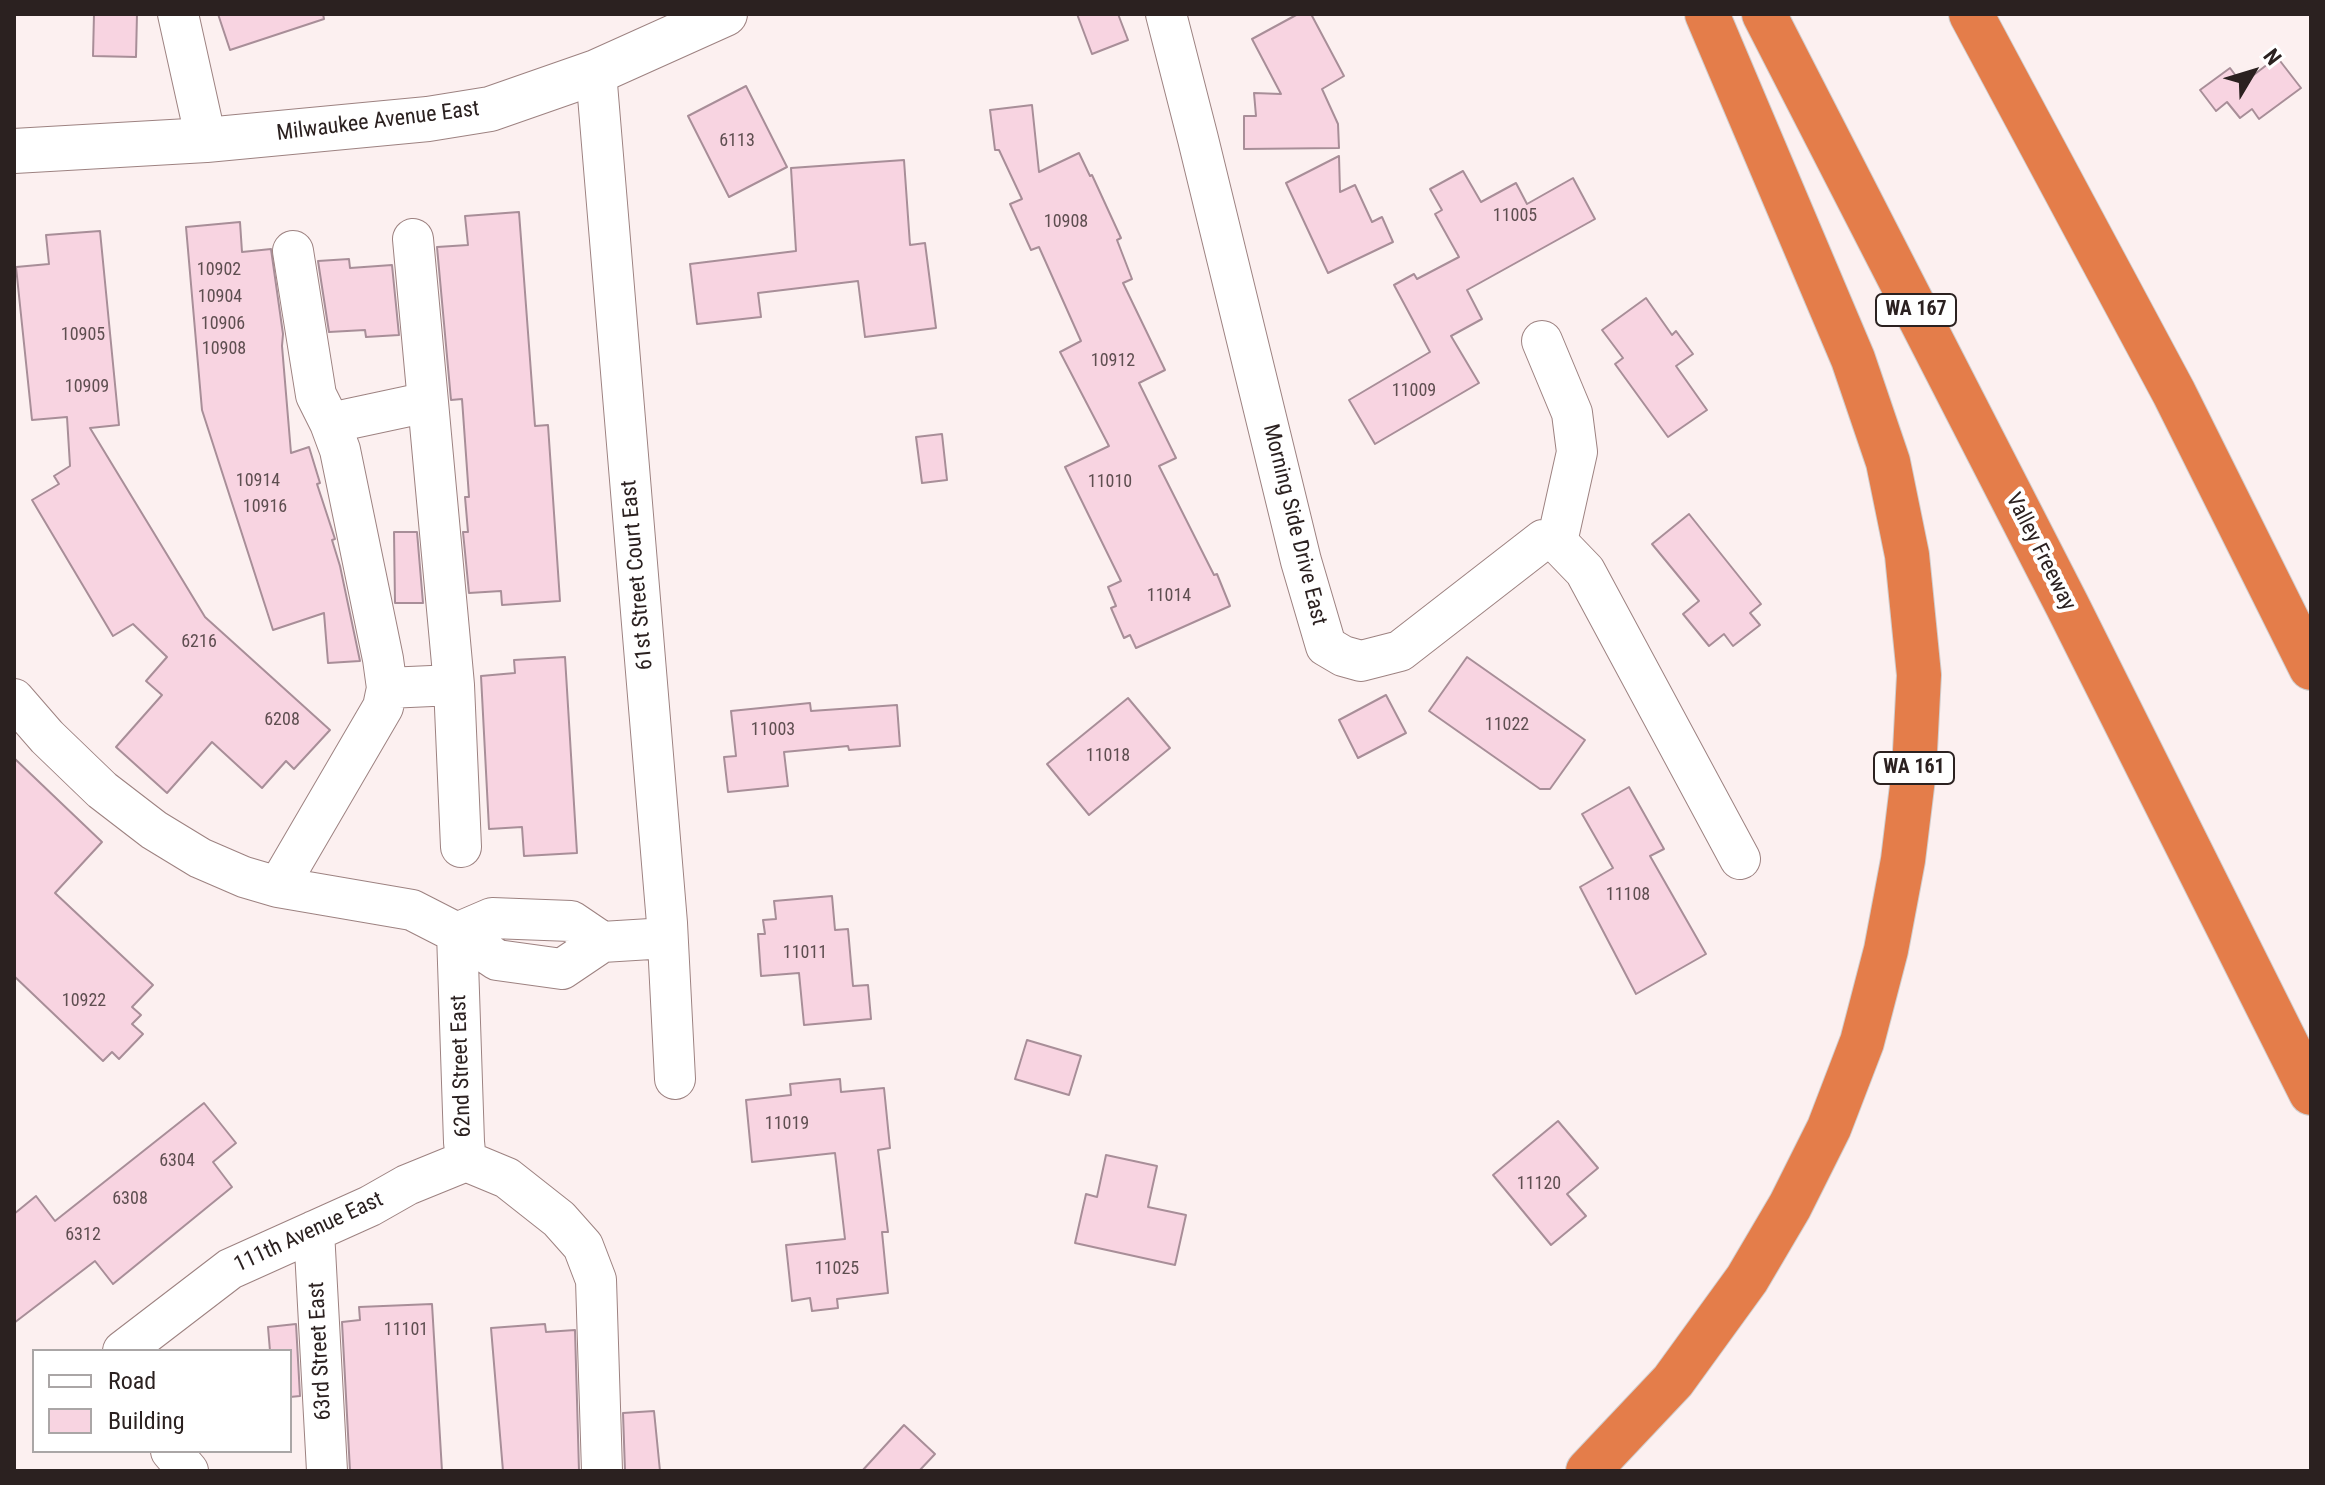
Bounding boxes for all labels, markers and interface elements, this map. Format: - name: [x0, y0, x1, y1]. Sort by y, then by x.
- north arrow: [2213, 32, 2293, 112]
- text: N: [2258, 44, 2286, 70]
- street label: Milwaukee Avenue East: [275, 96, 481, 148]
- house number: 6113: [719, 130, 755, 152]
- house number: 11005: [1493, 205, 1537, 227]
- house number: 10908: [1044, 211, 1088, 233]
- house number: 10902: [197, 259, 241, 281]
- house number: 10904: [198, 286, 242, 308]
- road number: WA 167: [1876, 294, 1956, 326]
- house number: 10906: [201, 313, 245, 335]
- house number: 10905: [61, 324, 105, 346]
- house number: 10908: [202, 338, 246, 360]
- house number: 10912: [1091, 350, 1135, 372]
- house number: 10909: [65, 376, 109, 398]
- house number: 11009: [1392, 380, 1436, 402]
- street label: Morning Side Drive East: [1256, 422, 1332, 628]
- house number: 10914: [236, 470, 280, 492]
- house number: 11010: [1088, 471, 1132, 493]
- street label: 61st Street Court East: [617, 479, 659, 671]
- street label: Valley Freeway: [1999, 489, 2081, 615]
- house number: 10916: [243, 496, 287, 518]
- house number: 11014: [1147, 585, 1191, 607]
- house number: 6216: [181, 631, 217, 653]
- house number: 6208: [264, 709, 300, 731]
- house number: 11022: [1485, 714, 1529, 736]
- house number: 11003: [751, 719, 795, 741]
- house number: 11018: [1086, 745, 1130, 767]
- road number: WA 161: [1874, 752, 1954, 784]
- house number: 11108: [1606, 884, 1650, 906]
- house number: 11011: [783, 942, 827, 964]
- house number: 10922: [62, 990, 106, 1012]
- street label: 62nd Street East: [446, 994, 478, 1138]
- house number: 11019: [765, 1113, 809, 1135]
- house number: 6304: [159, 1150, 195, 1172]
- house number: 11120: [1517, 1173, 1561, 1195]
- street label: 111th Avenue East: [230, 1187, 388, 1279]
- house number: 6308: [112, 1188, 148, 1210]
- house number: 6312: [65, 1224, 101, 1246]
- house number: 11025: [815, 1258, 859, 1280]
- street label: 63rd Street East: [304, 1281, 338, 1421]
- house number: 11101: [384, 1319, 428, 1341]
- legend: [32, 1349, 292, 1453]
- text: Road: [108, 1367, 156, 1395]
- text: Building: [108, 1407, 185, 1435]

